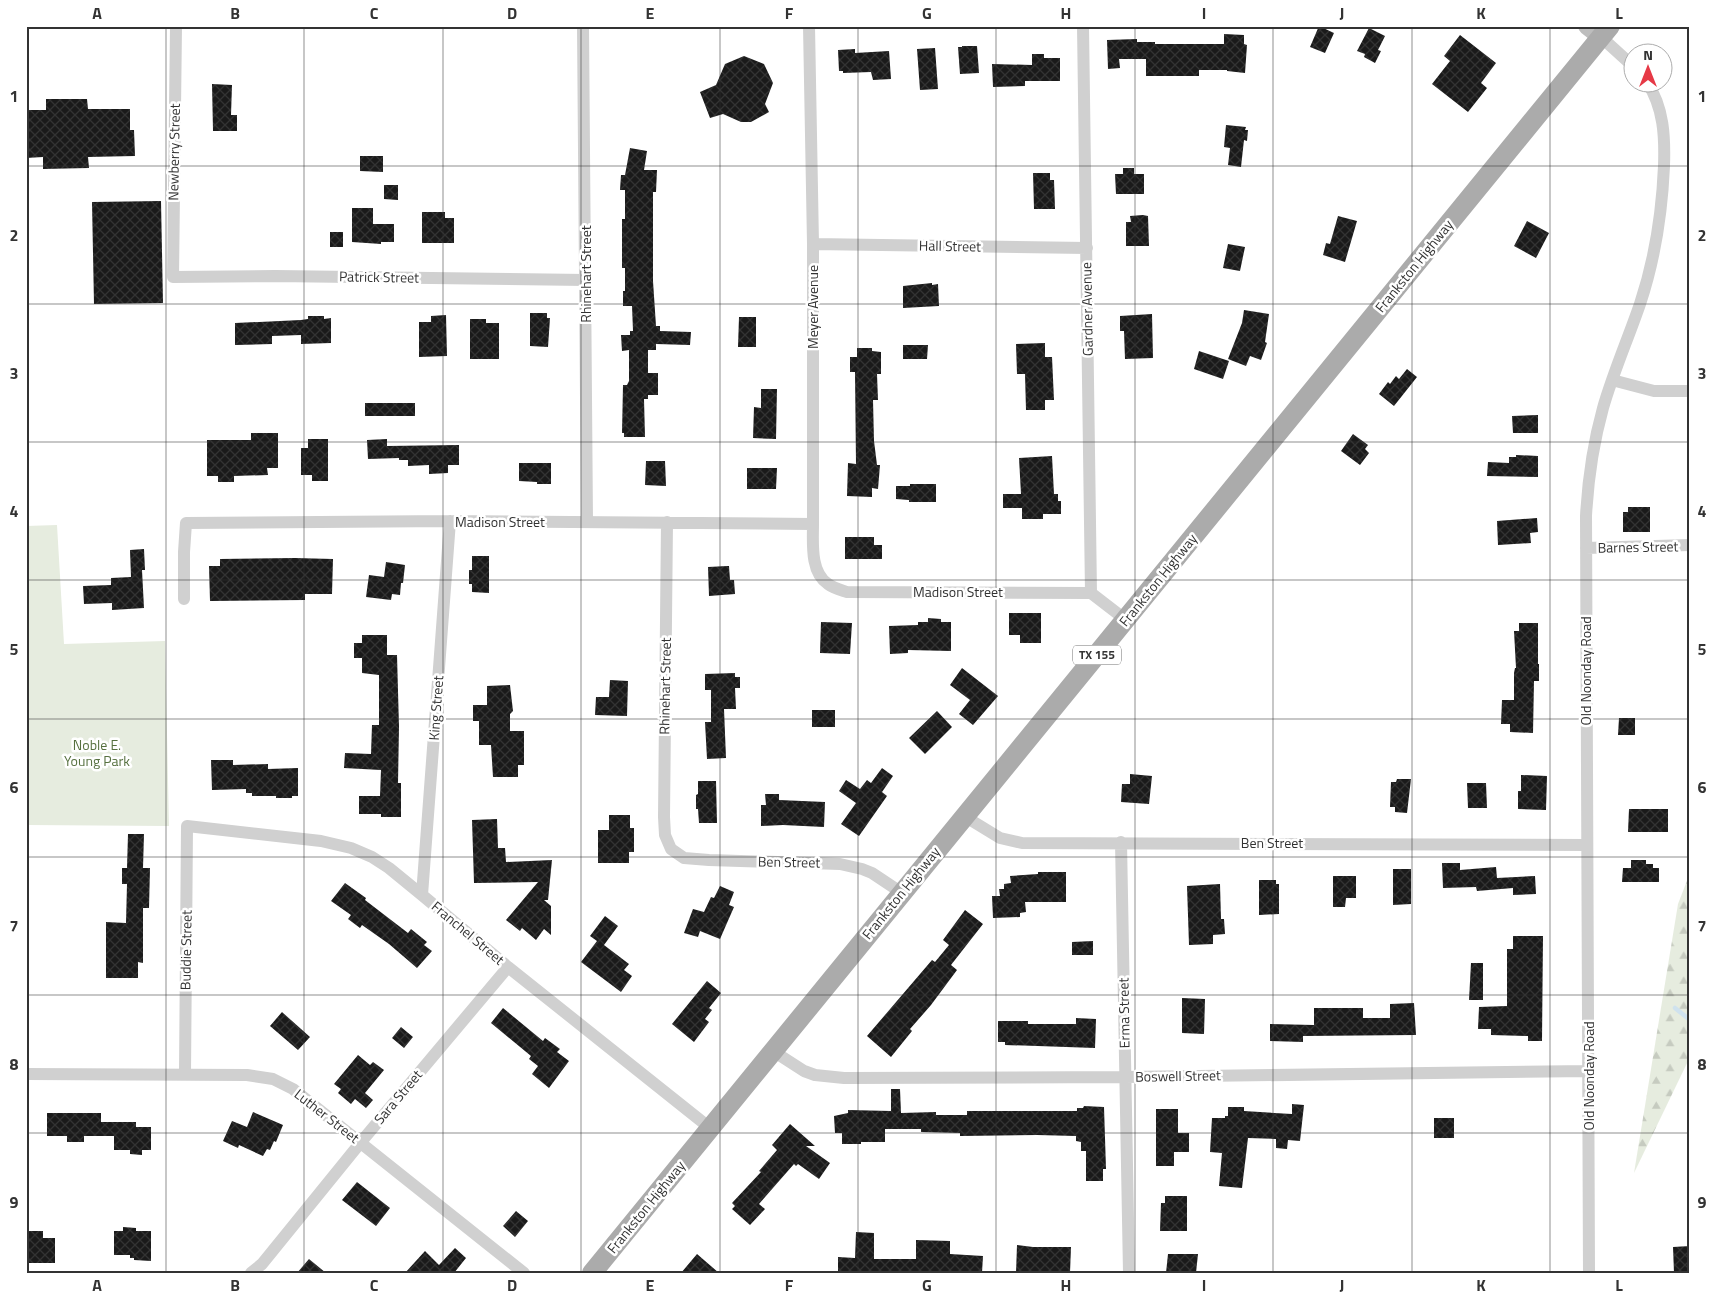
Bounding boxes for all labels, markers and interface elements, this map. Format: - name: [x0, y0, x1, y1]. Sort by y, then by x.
- text: A: [92, 1, 102, 25]
- text: B: [230, 1, 240, 25]
- text: C: [370, 1, 379, 25]
- text: D: [507, 1, 517, 25]
- text: E: [646, 1, 655, 25]
- text: F: [785, 1, 794, 25]
- text: G: [922, 1, 932, 25]
- text: H: [1061, 1, 1071, 25]
- text: I: [1202, 1, 1206, 25]
- text: J: [1340, 1, 1344, 25]
- text: K: [1476, 1, 1486, 25]
- text: L: [1615, 1, 1623, 25]
- north arrow: [1624, 42, 1674, 92]
- text: N: [1643, 44, 1653, 65]
- text: 1: [10, 84, 18, 108]
- text: 1: [1698, 84, 1706, 108]
- street label: Newberry Street: [162, 103, 185, 201]
- street label: Frankston Highway: [1370, 215, 1458, 317]
- text: 2: [10, 223, 18, 247]
- text: 2: [1698, 223, 1706, 247]
- street label: Rhinehart Street: [575, 225, 596, 323]
- street label: Hall Street: [919, 234, 981, 257]
- street label: Gardner Avenue: [1075, 262, 1098, 356]
- street label: Patrick Street: [339, 265, 419, 288]
- street label: Meyer Avenue: [802, 265, 823, 349]
- text: 3: [10, 361, 18, 385]
- text: 3: [1698, 361, 1706, 385]
- text: 4: [10, 499, 19, 523]
- text: 4: [1698, 499, 1707, 523]
- street label: Madison Street: [455, 511, 545, 532]
- street label: Frankston Highway: [1114, 529, 1202, 631]
- street label: Barnes Street: [1597, 535, 1679, 558]
- street label: Madison Street: [913, 581, 1003, 602]
- street label: Old Noonday Road: [1575, 616, 1596, 726]
- text: 5: [10, 637, 19, 661]
- street label: Rhinehart Street: [653, 637, 676, 735]
- text: 5: [1698, 637, 1707, 661]
- road number: TX 155: [1073, 646, 1121, 664]
- street label: King Street: [423, 675, 448, 741]
- park label: Noble E. Young Park: [64, 734, 130, 771]
- text: 6: [10, 775, 19, 799]
- text: 6: [1698, 775, 1707, 799]
- street label: Ben Street: [1241, 832, 1303, 853]
- street label: Frankston Highway: [857, 842, 945, 944]
- street label: Ben Street: [758, 850, 820, 873]
- street label: Franchel Street: [427, 896, 509, 969]
- street label: Buddie Street: [174, 910, 197, 990]
- text: 7: [10, 914, 18, 938]
- text: 7: [1698, 914, 1706, 938]
- street label: Erma Street: [1112, 978, 1135, 1048]
- street label: Old Noonday Road: [1578, 1021, 1599, 1131]
- text: 8: [10, 1052, 19, 1076]
- text: 8: [1698, 1052, 1707, 1076]
- street label: Boswell Street: [1135, 1064, 1221, 1087]
- street label: Sara Street: [368, 1065, 427, 1129]
- street label: Luther Street: [290, 1083, 364, 1148]
- street label: Frankston Highway: [602, 1156, 690, 1258]
- text: 9: [10, 1190, 19, 1214]
- text: 9: [1698, 1190, 1707, 1214]
- text: A: [92, 1273, 102, 1297]
- text: B: [230, 1273, 240, 1297]
- text: C: [370, 1273, 379, 1297]
- text: D: [507, 1273, 517, 1297]
- text: E: [646, 1273, 655, 1297]
- text: F: [785, 1273, 794, 1297]
- text: G: [922, 1273, 932, 1297]
- text: H: [1061, 1273, 1071, 1297]
- text: I: [1202, 1273, 1206, 1297]
- text: J: [1340, 1273, 1344, 1297]
- text: K: [1476, 1273, 1486, 1297]
- text: L: [1615, 1273, 1623, 1297]

